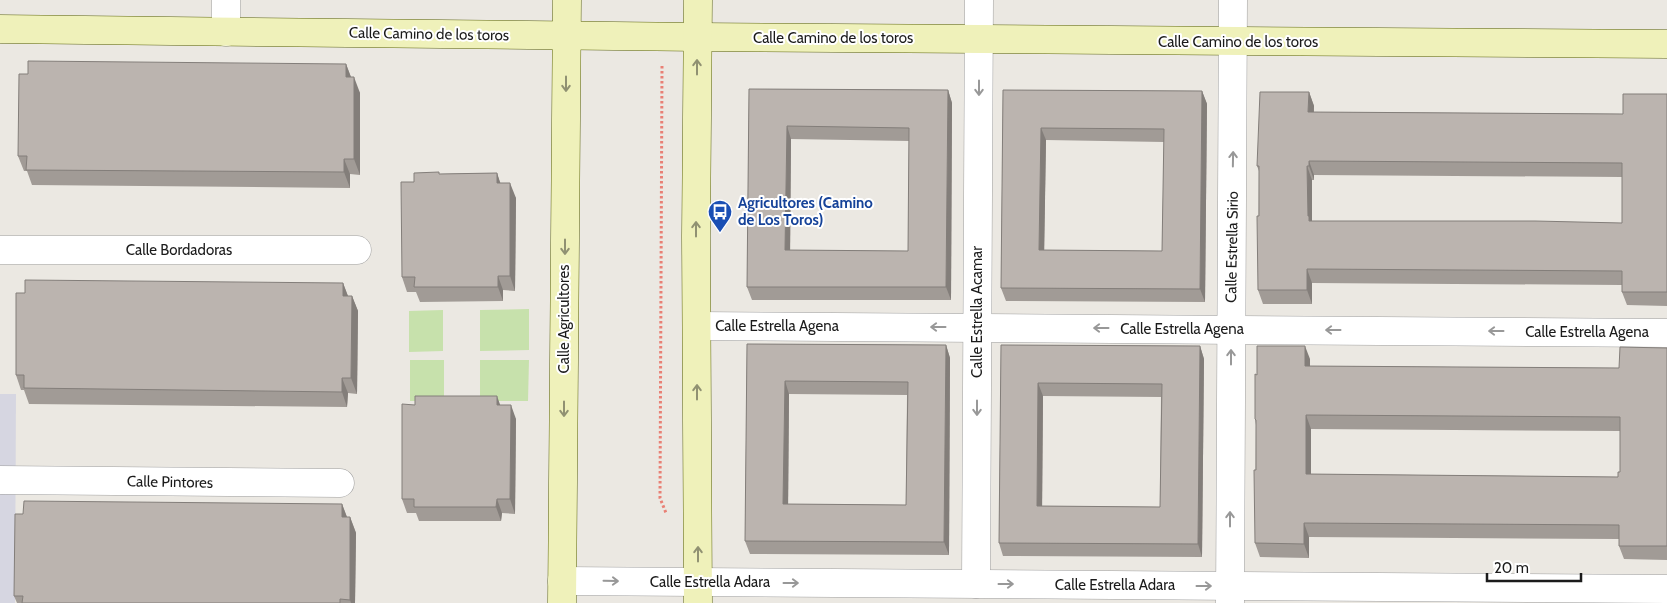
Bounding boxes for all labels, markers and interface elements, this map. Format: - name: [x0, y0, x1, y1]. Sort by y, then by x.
- street label: Calle Camino de los toros: [349, 24, 509, 44]
- street label: Calle Camino de los toros: [753, 29, 913, 47]
- street label: Calle Camino de los toros: [1158, 33, 1318, 51]
- one-way arrow: [692, 59, 702, 76]
- one-way arrow: [561, 76, 571, 92]
- one-way arrow: [974, 80, 984, 96]
- one-way arrow: [1228, 152, 1238, 168]
- street label: Calle Estrella Sirio: [1222, 191, 1242, 303]
- place label: Agricultores (Camino de Los Toros): [738, 194, 873, 229]
- bus stop icon: Agricultores (Camino de Los Toros): [707, 199, 733, 233]
- one-way arrow: [691, 222, 701, 238]
- one-way arrow: [560, 238, 570, 255]
- street label: Calle Bordadoras: [126, 241, 232, 259]
- street label: Calle Estrella Acamar: [968, 246, 986, 378]
- street label: Calle Agricultores: [555, 265, 573, 373]
- street label: Calle Estrella Agena: [715, 317, 840, 335]
- street label: Calle Estrella Agena: [1120, 320, 1245, 338]
- one-way arrow: [931, 322, 947, 332]
- one-way arrow: [1093, 323, 1110, 333]
- street label: Calle Estrella Agena: [1525, 323, 1650, 341]
- one-way arrow: [1326, 325, 1342, 335]
- one-way arrow: [1488, 326, 1504, 336]
- one-way arrow: [1226, 349, 1236, 366]
- one-way arrow: [692, 384, 702, 400]
- one-way arrow: [972, 400, 982, 416]
- one-way arrow: [559, 401, 569, 417]
- street label: Calle Pintores: [127, 472, 213, 492]
- one-way arrow: [1226, 512, 1235, 528]
- one-way arrow: [693, 547, 703, 563]
- scale bar: [1487, 550, 1581, 582]
- text: 20 m: [1494, 559, 1529, 577]
- street label: Calle Estrella Adara: [650, 573, 771, 591]
- one-way arrow: [602, 576, 619, 586]
- street label: Calle Estrella Adara: [1055, 576, 1176, 594]
- one-way arrow: [782, 578, 799, 588]
- one-way arrow: [998, 579, 1014, 589]
- one-way arrow: [1195, 581, 1211, 591]

